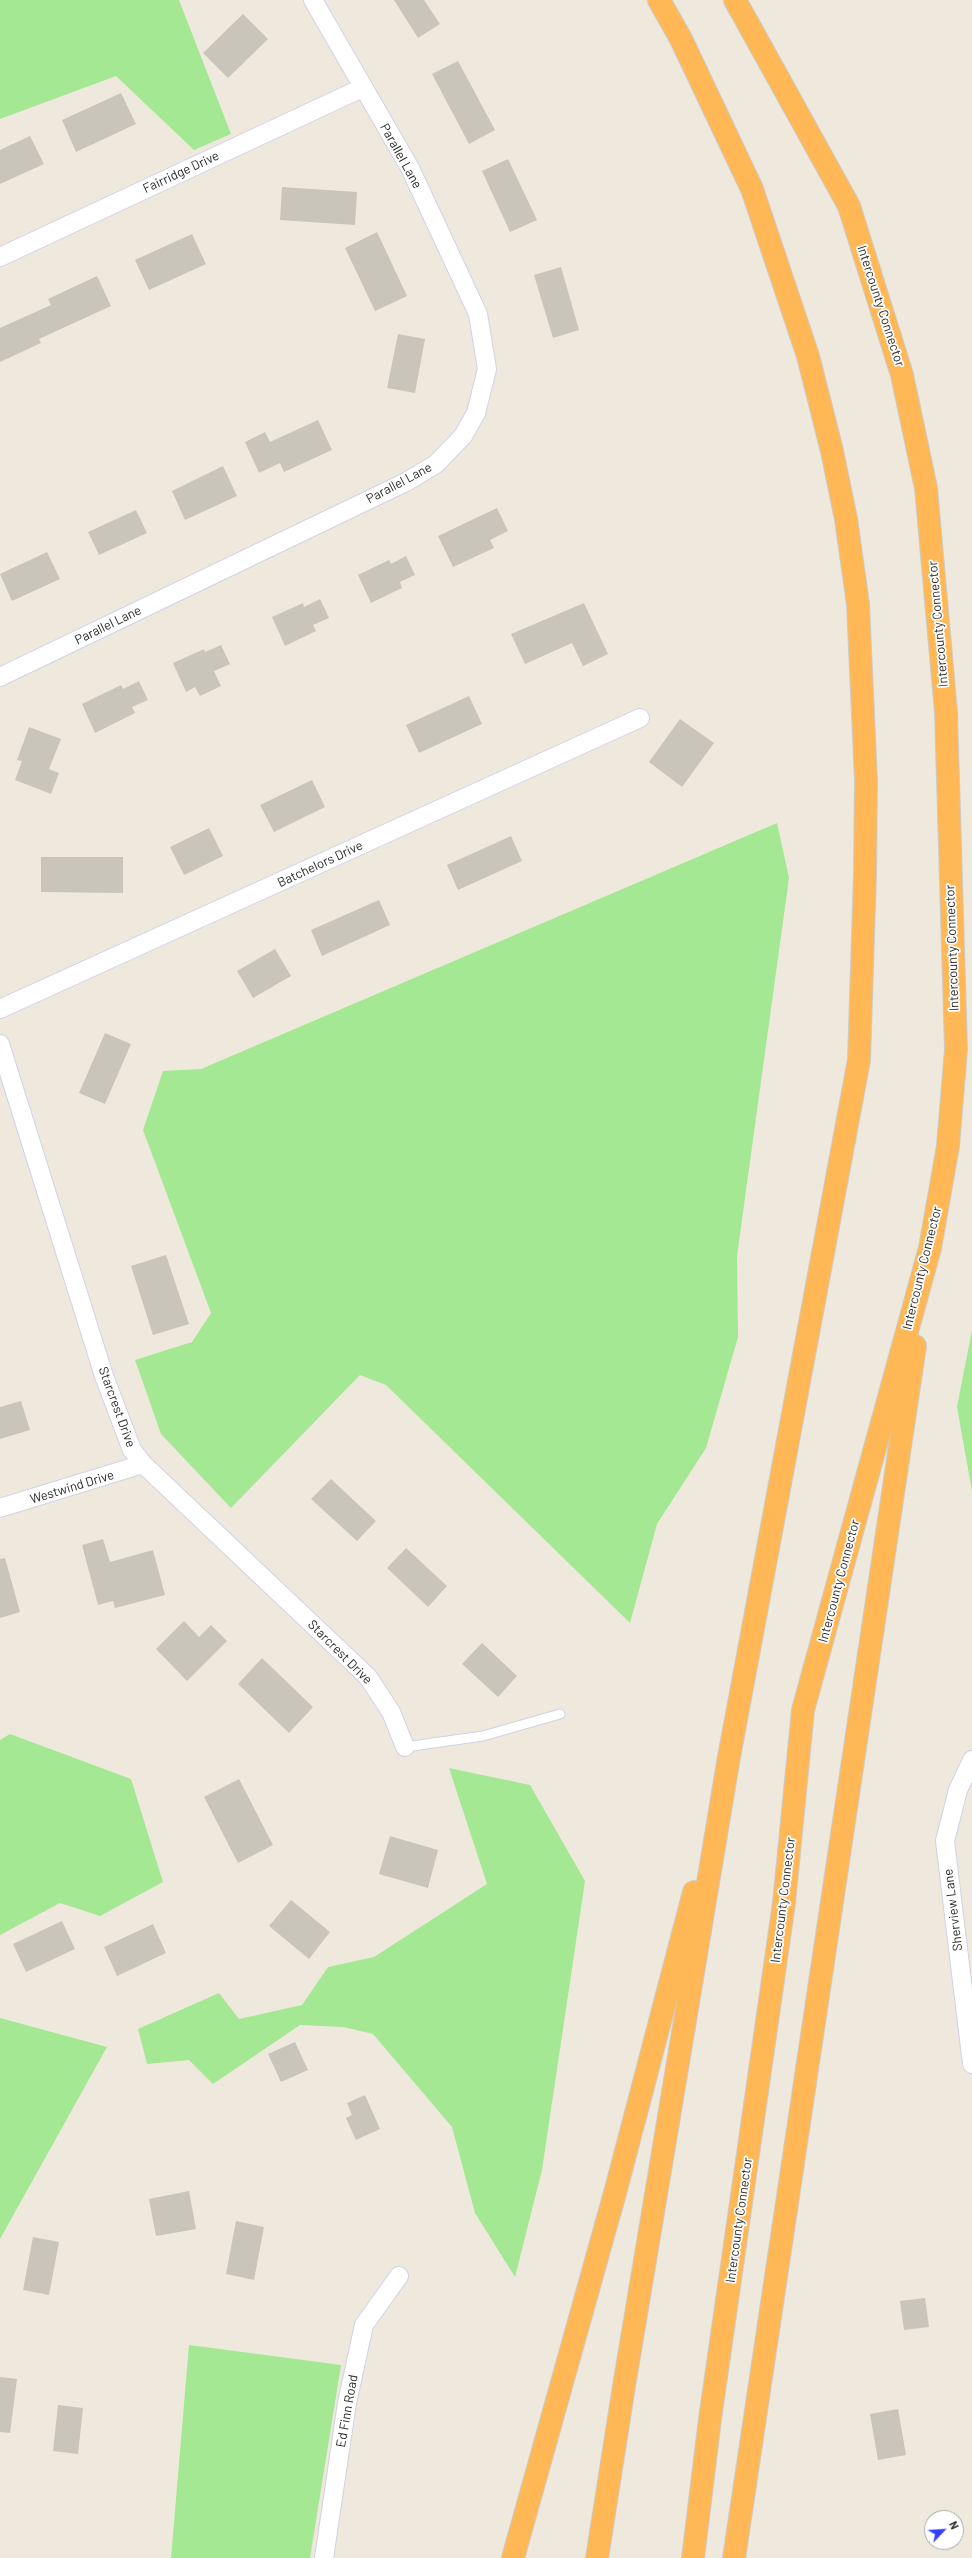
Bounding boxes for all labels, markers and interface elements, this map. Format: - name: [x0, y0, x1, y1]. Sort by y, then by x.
- street label: Parallel Lane: [377, 121, 425, 191]
- street label: Fairridge Drive: [140, 148, 222, 196]
- street label: Intercounty Connector: [854, 243, 908, 369]
- street label: Parallel Lane: [364, 459, 434, 507]
- street label: Intercounty Connector: [925, 560, 951, 688]
- street label: Parallel Lane: [72, 602, 144, 648]
- street label: Batchelors Drive: [275, 837, 365, 891]
- street label: Intercounty Connector: [942, 884, 962, 1012]
- street label: Intercounty Connector: [899, 1205, 945, 1331]
- street label: Starcrest Drive: [95, 1365, 139, 1449]
- street label: Westwind Drive: [28, 1467, 116, 1507]
- street label: Intercounty Connector: [815, 1518, 863, 1644]
- street label: Starcrest Drive: [305, 1617, 375, 1687]
- street label: Intercounty Connector: [768, 1836, 798, 1964]
- street label: Sherview Lane: [940, 1868, 966, 1952]
- street label: Intercounty Connector: [722, 2156, 756, 2284]
- street label: Ed Finn Road: [333, 2373, 361, 2449]
- north arrow: [924, 2510, 964, 2550]
- text: N: [947, 2519, 962, 2531]

